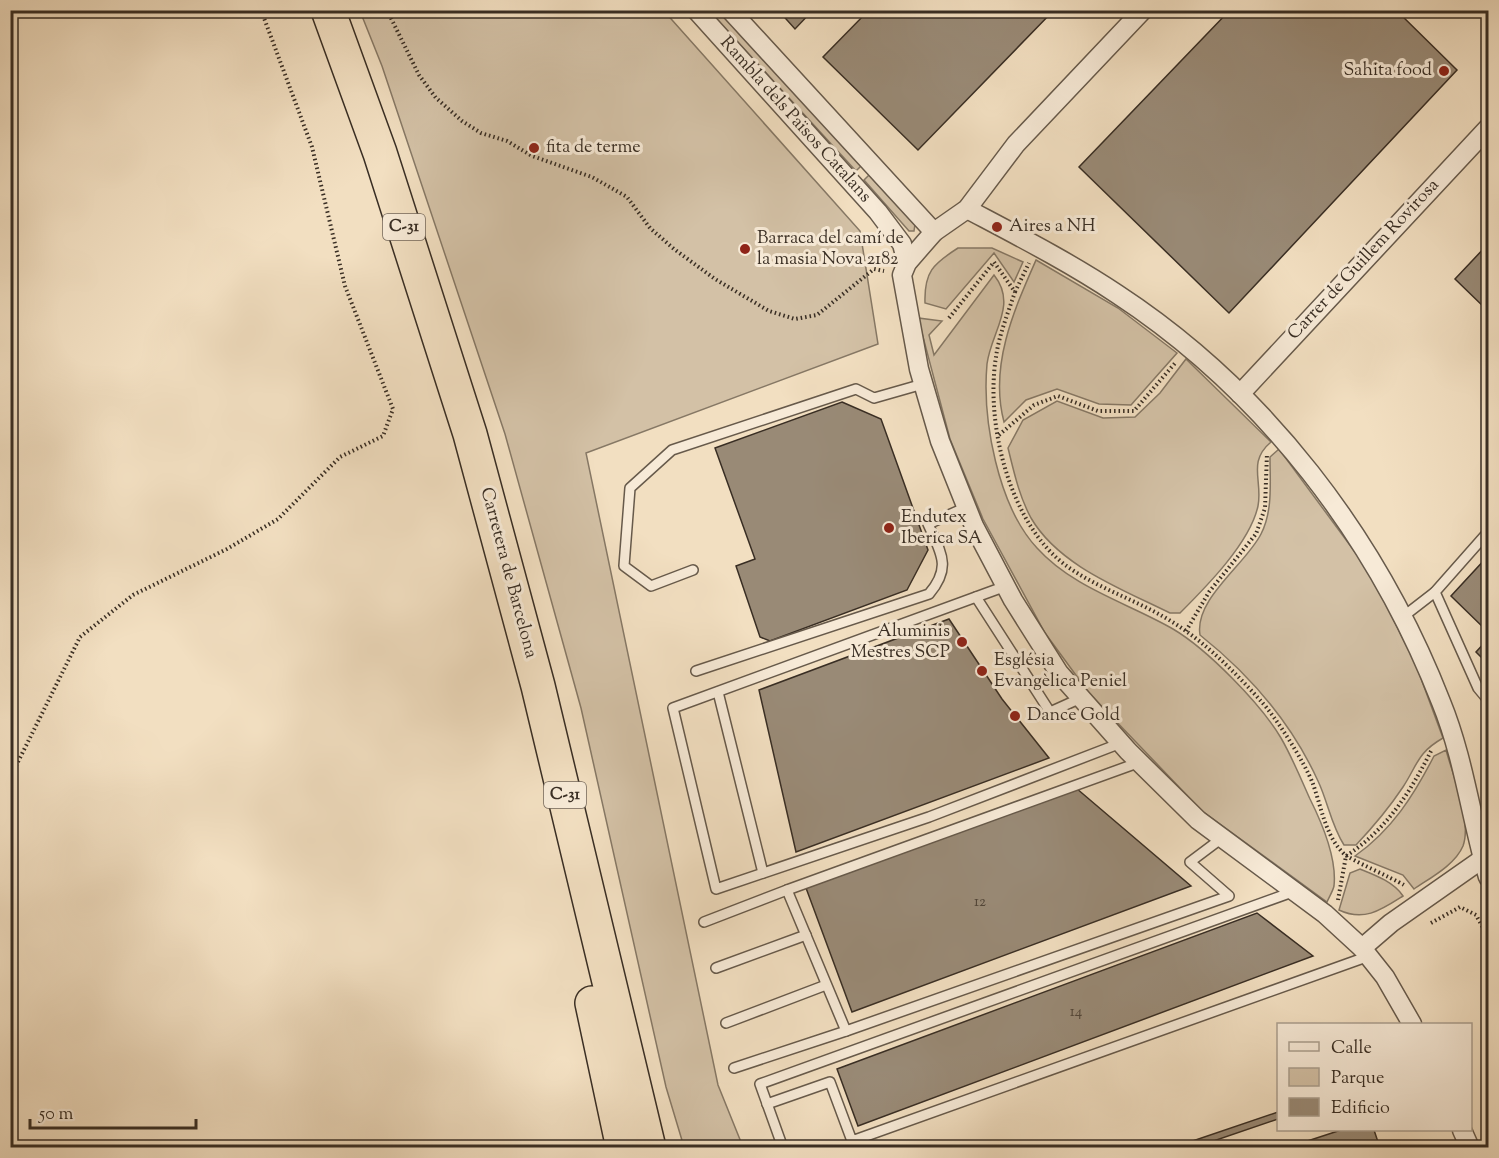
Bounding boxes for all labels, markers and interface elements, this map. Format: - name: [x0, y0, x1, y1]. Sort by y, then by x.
- street label: Rambla dels Països Catalans: [713, 31, 877, 209]
- place label: Sahita food: [1343, 58, 1432, 84]
- marker: Sahita food: [1437, 64, 1451, 78]
- place label: fita de terme: [546, 135, 641, 161]
- marker: fita de terme: [527, 141, 541, 155]
- street label: Carrer de Guillem Rovirosa: [1282, 174, 1446, 346]
- road number: C-31: [383, 214, 425, 240]
- place label: Aires a NH: [1009, 214, 1095, 240]
- marker: Aires a NH: [990, 220, 1004, 234]
- place label: Barraca del camí de la masia Nova 2182: [757, 226, 904, 273]
- marker: Barraca del camí de la masia Nova 2182: [738, 242, 752, 256]
- street label: Carretera de Barcelona: [473, 485, 543, 661]
- place label: Endutex Iberica SA: [901, 505, 983, 552]
- marker: Endutex Iberica SA: [882, 521, 896, 535]
- place label: Aluminis Mestres SCP: [851, 619, 950, 666]
- marker: Aluminis Mestres SCP: [955, 635, 969, 649]
- place label: Església Evangèlica Peniel: [994, 648, 1127, 695]
- marker: Església Evangèlica Peniel: [975, 664, 989, 678]
- place label: Dance Gold: [1027, 703, 1120, 729]
- marker: Dance Gold: [1008, 709, 1022, 723]
- road number: C-31: [544, 782, 586, 808]
- house number: 12: [974, 892, 986, 913]
- house number: 14: [1070, 1002, 1083, 1023]
- legend: [1277, 1023, 1472, 1131]
- text: Calle: [1331, 1036, 1372, 1062]
- text: Parque: [1331, 1066, 1384, 1092]
- scale bar: [30, 1092, 196, 1130]
- text: Edificio: [1331, 1096, 1390, 1122]
- text: 50 m: [38, 1102, 74, 1128]

